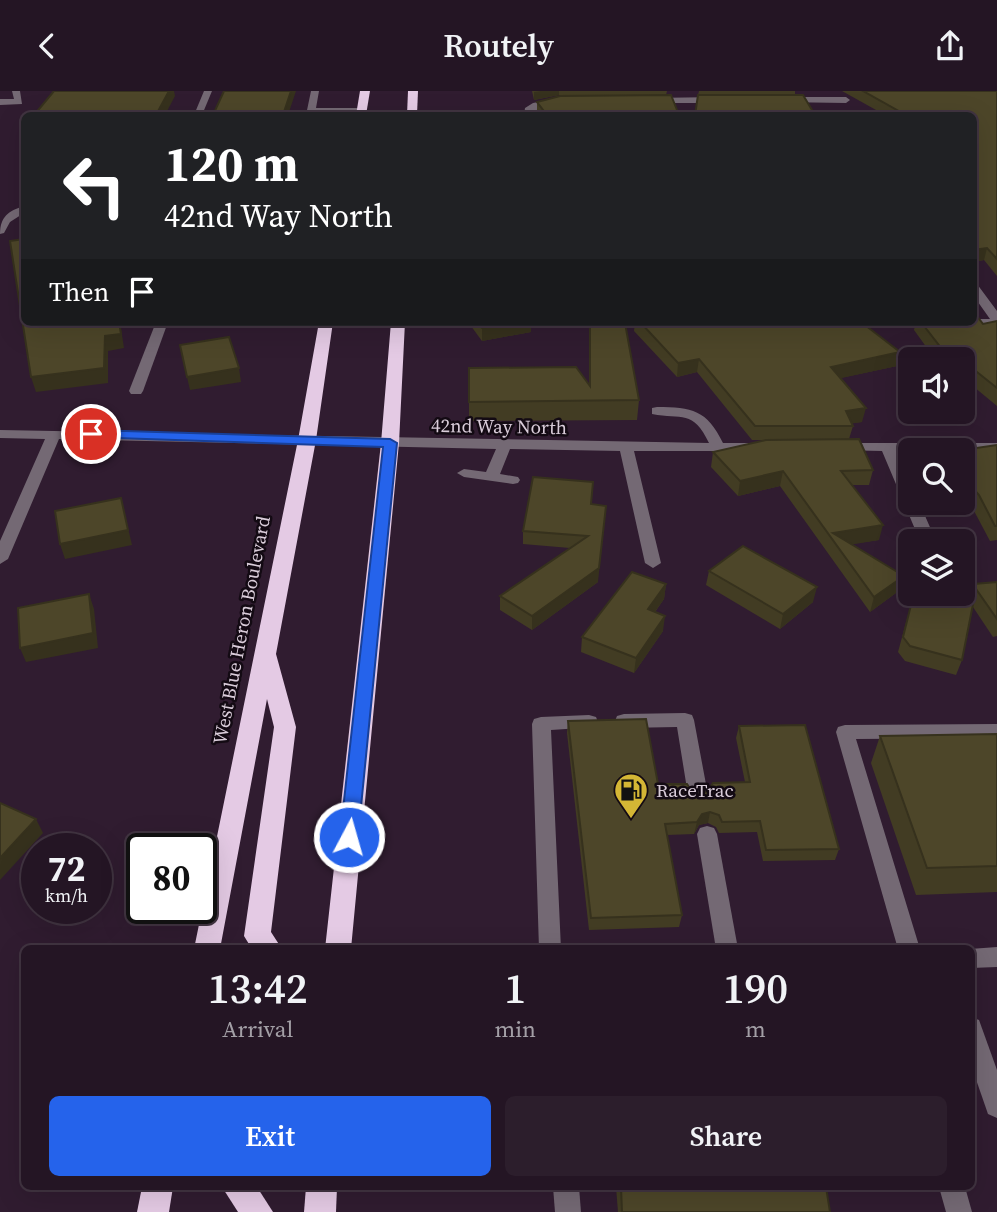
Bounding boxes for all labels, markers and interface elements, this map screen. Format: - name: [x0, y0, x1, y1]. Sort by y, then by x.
- text: Routely: [443, 24, 554, 68]
- icon: back: [28, 27, 66, 65]
- icon: share: [931, 27, 969, 65]
- text: 120 m: [164, 130, 299, 197]
- icon: left: [49, 140, 140, 231]
- text: 42nd Way North: [164, 194, 393, 238]
- icon: arrive: [123, 273, 161, 311]
- text: Then: [49, 274, 109, 310]
- map controls: [898, 347, 975, 606]
- button: sound: [898, 347, 975, 424]
- pin: [61, 404, 121, 464]
- street label: 42nd Way North: [431, 412, 567, 440]
- icon: arrive: [72, 415, 110, 453]
- button: search: [898, 438, 975, 515]
- street label: West Blue Heron Boulevard: [206, 513, 276, 746]
- button: layers: [898, 529, 975, 606]
- fuel station icon: RaceTrac: [612, 771, 650, 820]
- place label: RaceTrac: [656, 777, 734, 803]
- position arrow: [312, 800, 386, 874]
- speed limit sign: 80: [126, 833, 217, 924]
- text: 72: [48, 845, 85, 893]
- text: km/h: [45, 883, 88, 908]
- text: 13:42: [208, 959, 308, 1017]
- text: 1: [504, 959, 526, 1017]
- text: 190: [723, 959, 788, 1017]
- text: Arrival: [222, 1013, 293, 1045]
- text: min: [494, 1013, 536, 1045]
- text: m: [745, 1013, 766, 1045]
- button: Exit: [49, 1096, 491, 1176]
- button: Share: [505, 1096, 947, 1176]

